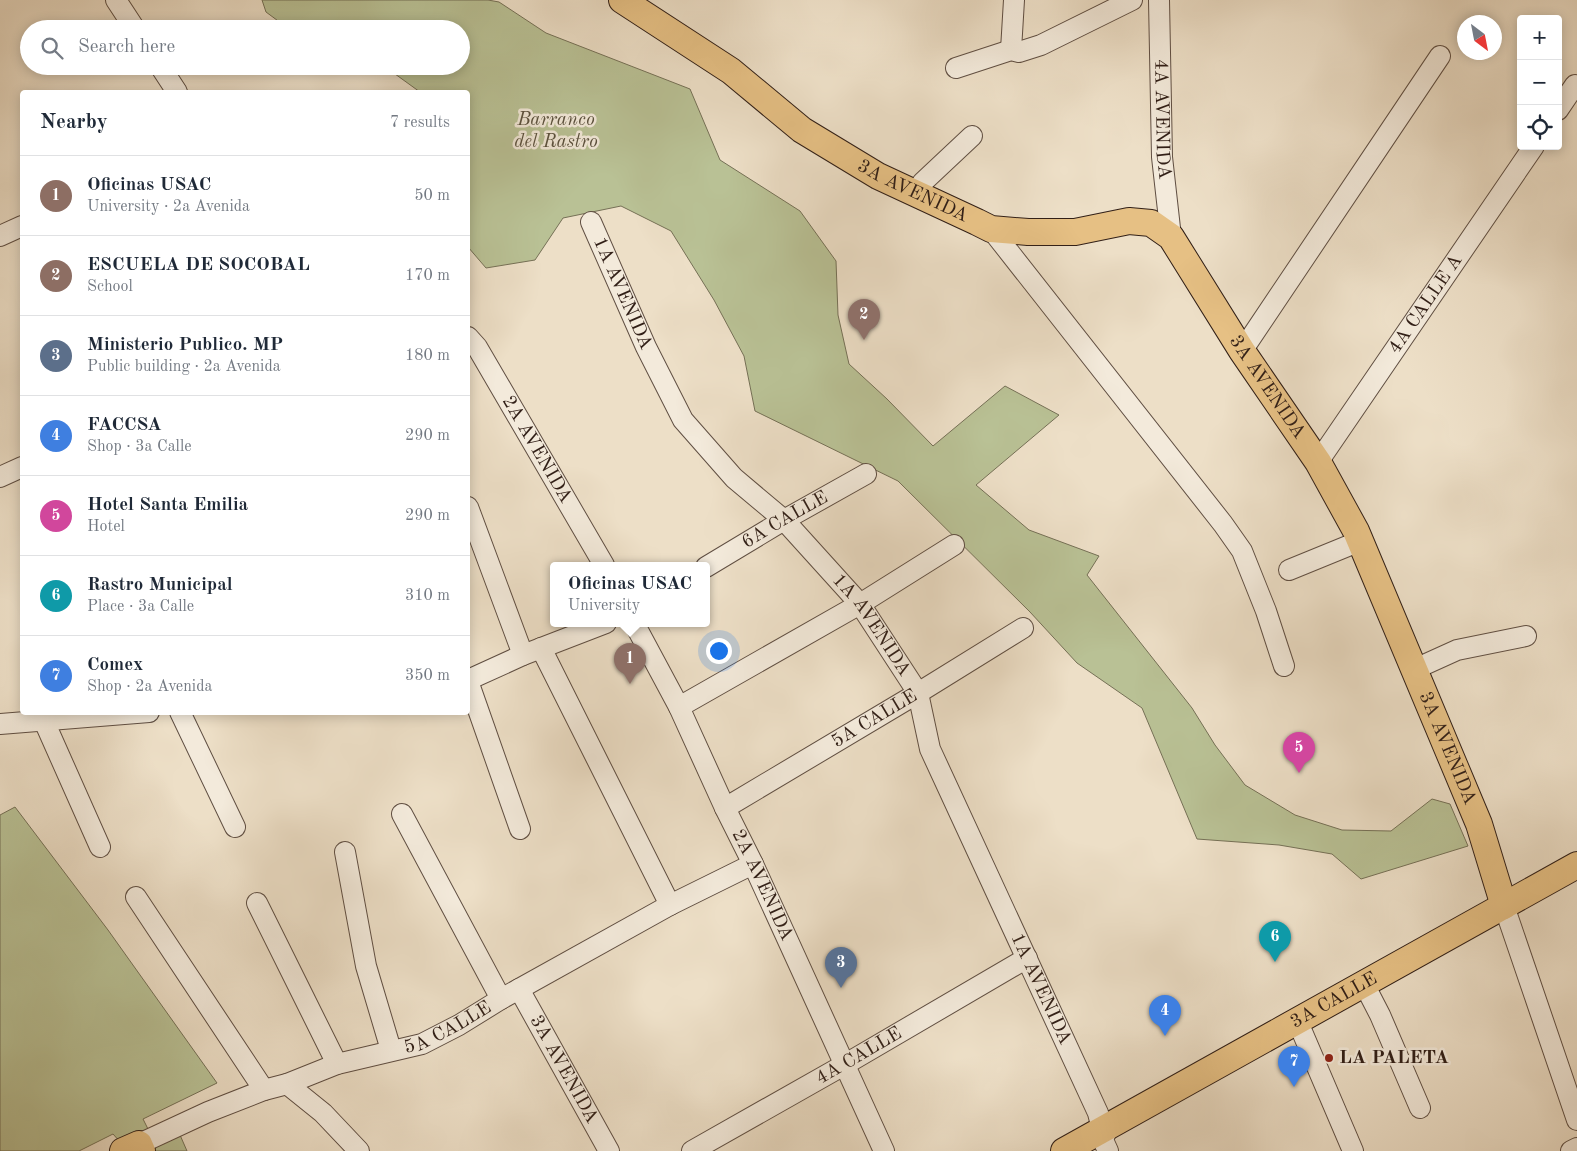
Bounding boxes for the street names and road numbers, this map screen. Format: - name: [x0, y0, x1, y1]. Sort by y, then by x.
- street label: 4A AVENIDA: [1151, 59, 1174, 181]
- street label: 3A AVENIDA: [854, 156, 971, 226]
- street label: 1A AVENIDA: [589, 234, 656, 353]
- street label: 4A CALLE A: [1385, 251, 1467, 357]
- street label: 3A AVENIDA: [1225, 332, 1309, 443]
- street label: 2A AVENIDA: [498, 393, 575, 507]
- street label: 6A CALLE: [739, 488, 831, 552]
- street label: 1A AVENIDA: [829, 571, 914, 680]
- street label: 5A CALLE: [828, 686, 920, 752]
- street label: 3A AVENIDA: [1415, 689, 1479, 808]
- street label: 2A AVENIDA: [728, 827, 796, 944]
- street label: 1A AVENIDA: [1007, 930, 1075, 1048]
- street label: 3A CALLE: [1287, 969, 1380, 1032]
- street label: 5A CALLE: [402, 998, 495, 1057]
- street label: 3A AVENIDA: [526, 1012, 601, 1127]
- street label: 4A CALLE: [813, 1024, 905, 1088]

